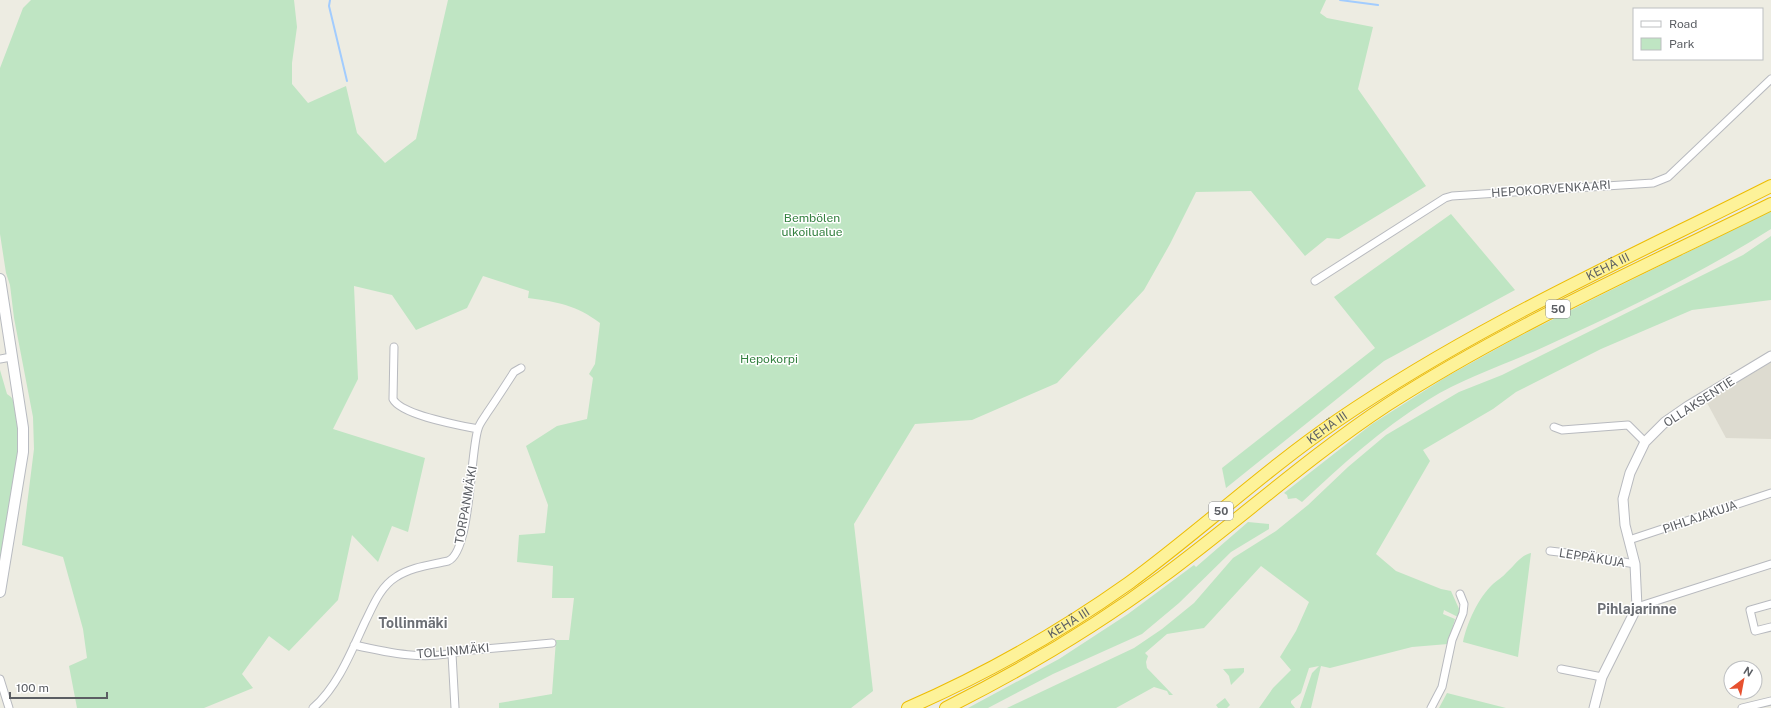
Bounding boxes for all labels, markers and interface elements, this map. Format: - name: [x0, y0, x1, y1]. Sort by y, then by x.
- legend: [1633, 8, 1763, 60]
- text: Road: [1669, 17, 1697, 31]
- text: Park: [1669, 37, 1695, 51]
- street label: HEPOKORVENKAARI: [1491, 178, 1611, 200]
- park label: Bembölen ulkoilualue: [781, 211, 843, 239]
- street label: KEHÄ III: [1584, 250, 1632, 283]
- road number: 50: [1546, 300, 1570, 318]
- park label: Hepokorpi: [740, 352, 798, 366]
- street label: OLLAKSENTIE: [1661, 374, 1737, 430]
- street label: KEHÄ III: [1304, 409, 1350, 447]
- street label: TORPANMÄKI: [452, 465, 480, 545]
- street label: PIHLAJAKUJA: [1661, 498, 1740, 536]
- road number: 50: [1209, 502, 1233, 520]
- street label: LEPPÄKUJA: [1558, 546, 1626, 570]
- district label: Pihlajarinne: [1597, 601, 1677, 617]
- street label: KEHÄ III: [1045, 605, 1092, 641]
- district label: Tollinmäki: [379, 615, 447, 631]
- street label: TOLLINMÄKI: [416, 641, 490, 661]
- north arrow: [1723, 660, 1763, 700]
- text: N: [1741, 664, 1755, 679]
- scale bar: [10, 674, 107, 700]
- text: 100 m: [16, 681, 49, 695]

